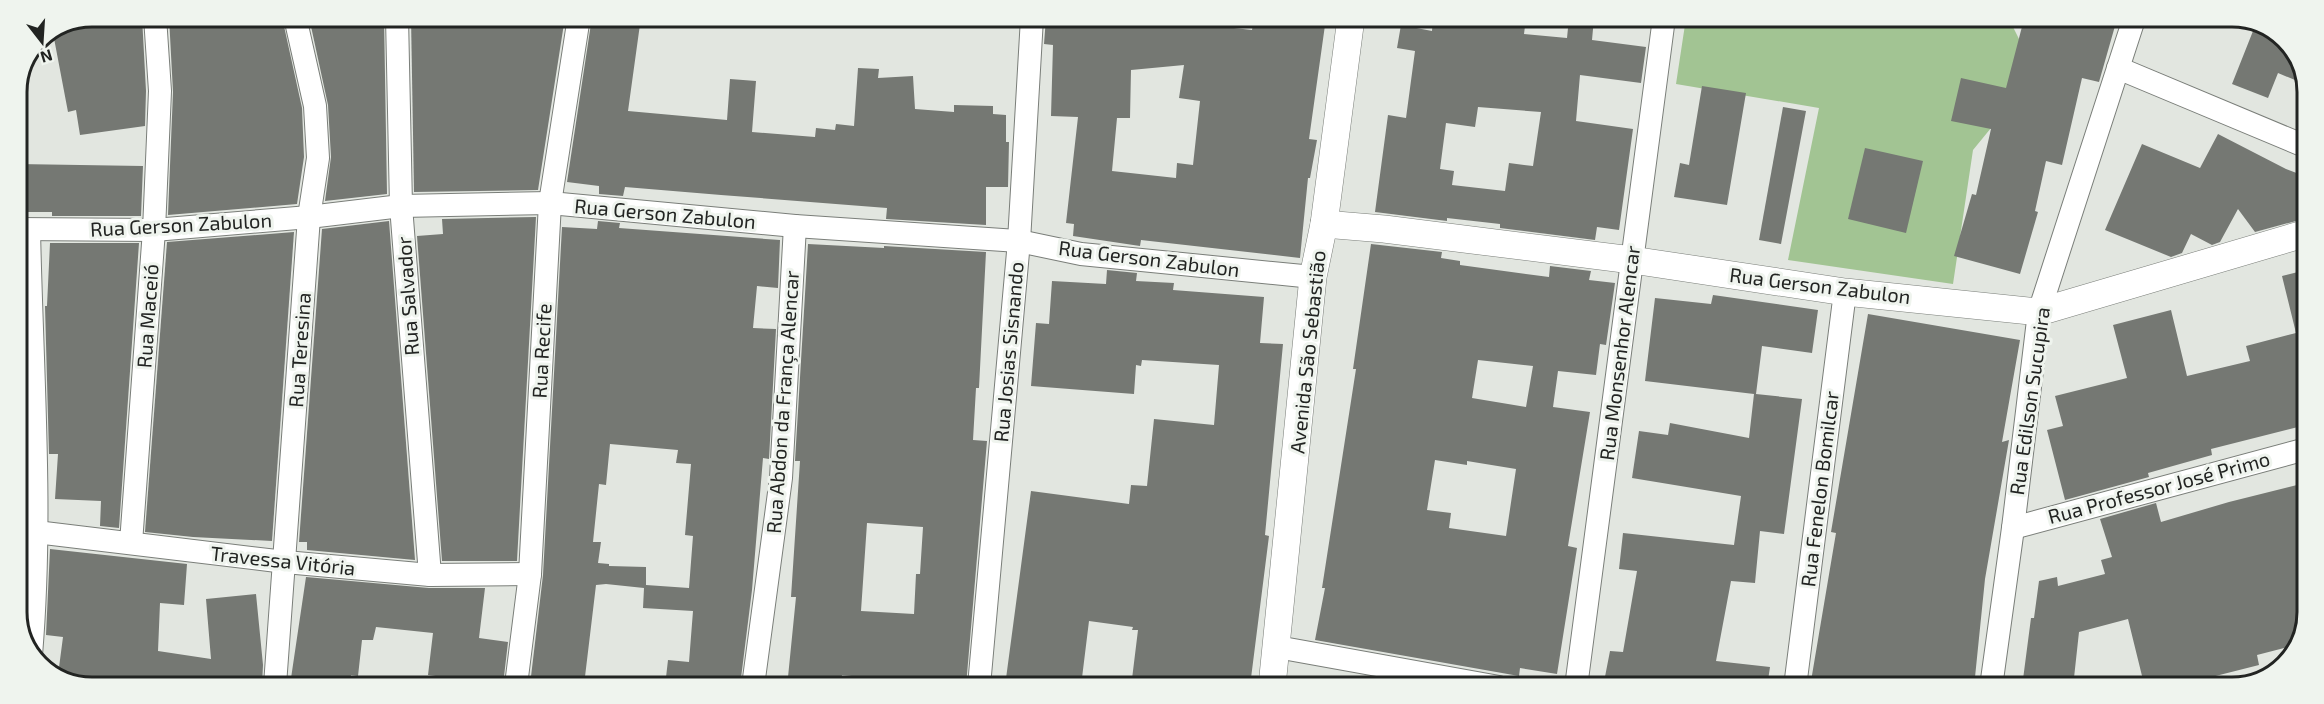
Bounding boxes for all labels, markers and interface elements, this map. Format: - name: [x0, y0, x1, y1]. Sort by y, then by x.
- north arrow: [12, 12, 72, 72]
- text: N: [38, 46, 55, 68]
- street label: Rua Gerson Zabulon: [573, 193, 757, 233]
- street label: Rua Gerson Zabulon: [89, 207, 273, 241]
- street label: Rua Gerson Zabulon: [1057, 235, 1241, 281]
- street label: Rua Salvador: [391, 236, 423, 356]
- street label: Rua Monsenhor Alencar: [1594, 244, 1644, 462]
- street label: Avenida São Sebastião: [1284, 249, 1330, 455]
- street label: Rua Josias Sisnando: [988, 261, 1028, 443]
- street label: Rua Gerson Zabulon: [1728, 262, 1912, 308]
- street label: Rua Maceió: [131, 263, 163, 369]
- street label: Rua Abdon da França Alencar: [761, 270, 804, 534]
- street label: Rua Teresina: [283, 292, 315, 408]
- street label: Rua Recife: [527, 303, 555, 399]
- street label: Rua Edilson Sucupira: [2004, 305, 2054, 496]
- street label: Rua Fenelon Bomilcar: [1795, 390, 1843, 588]
- street label: Rua Professor José Primo: [2045, 446, 2272, 528]
- street label: Travessa Vitória: [210, 540, 357, 580]

